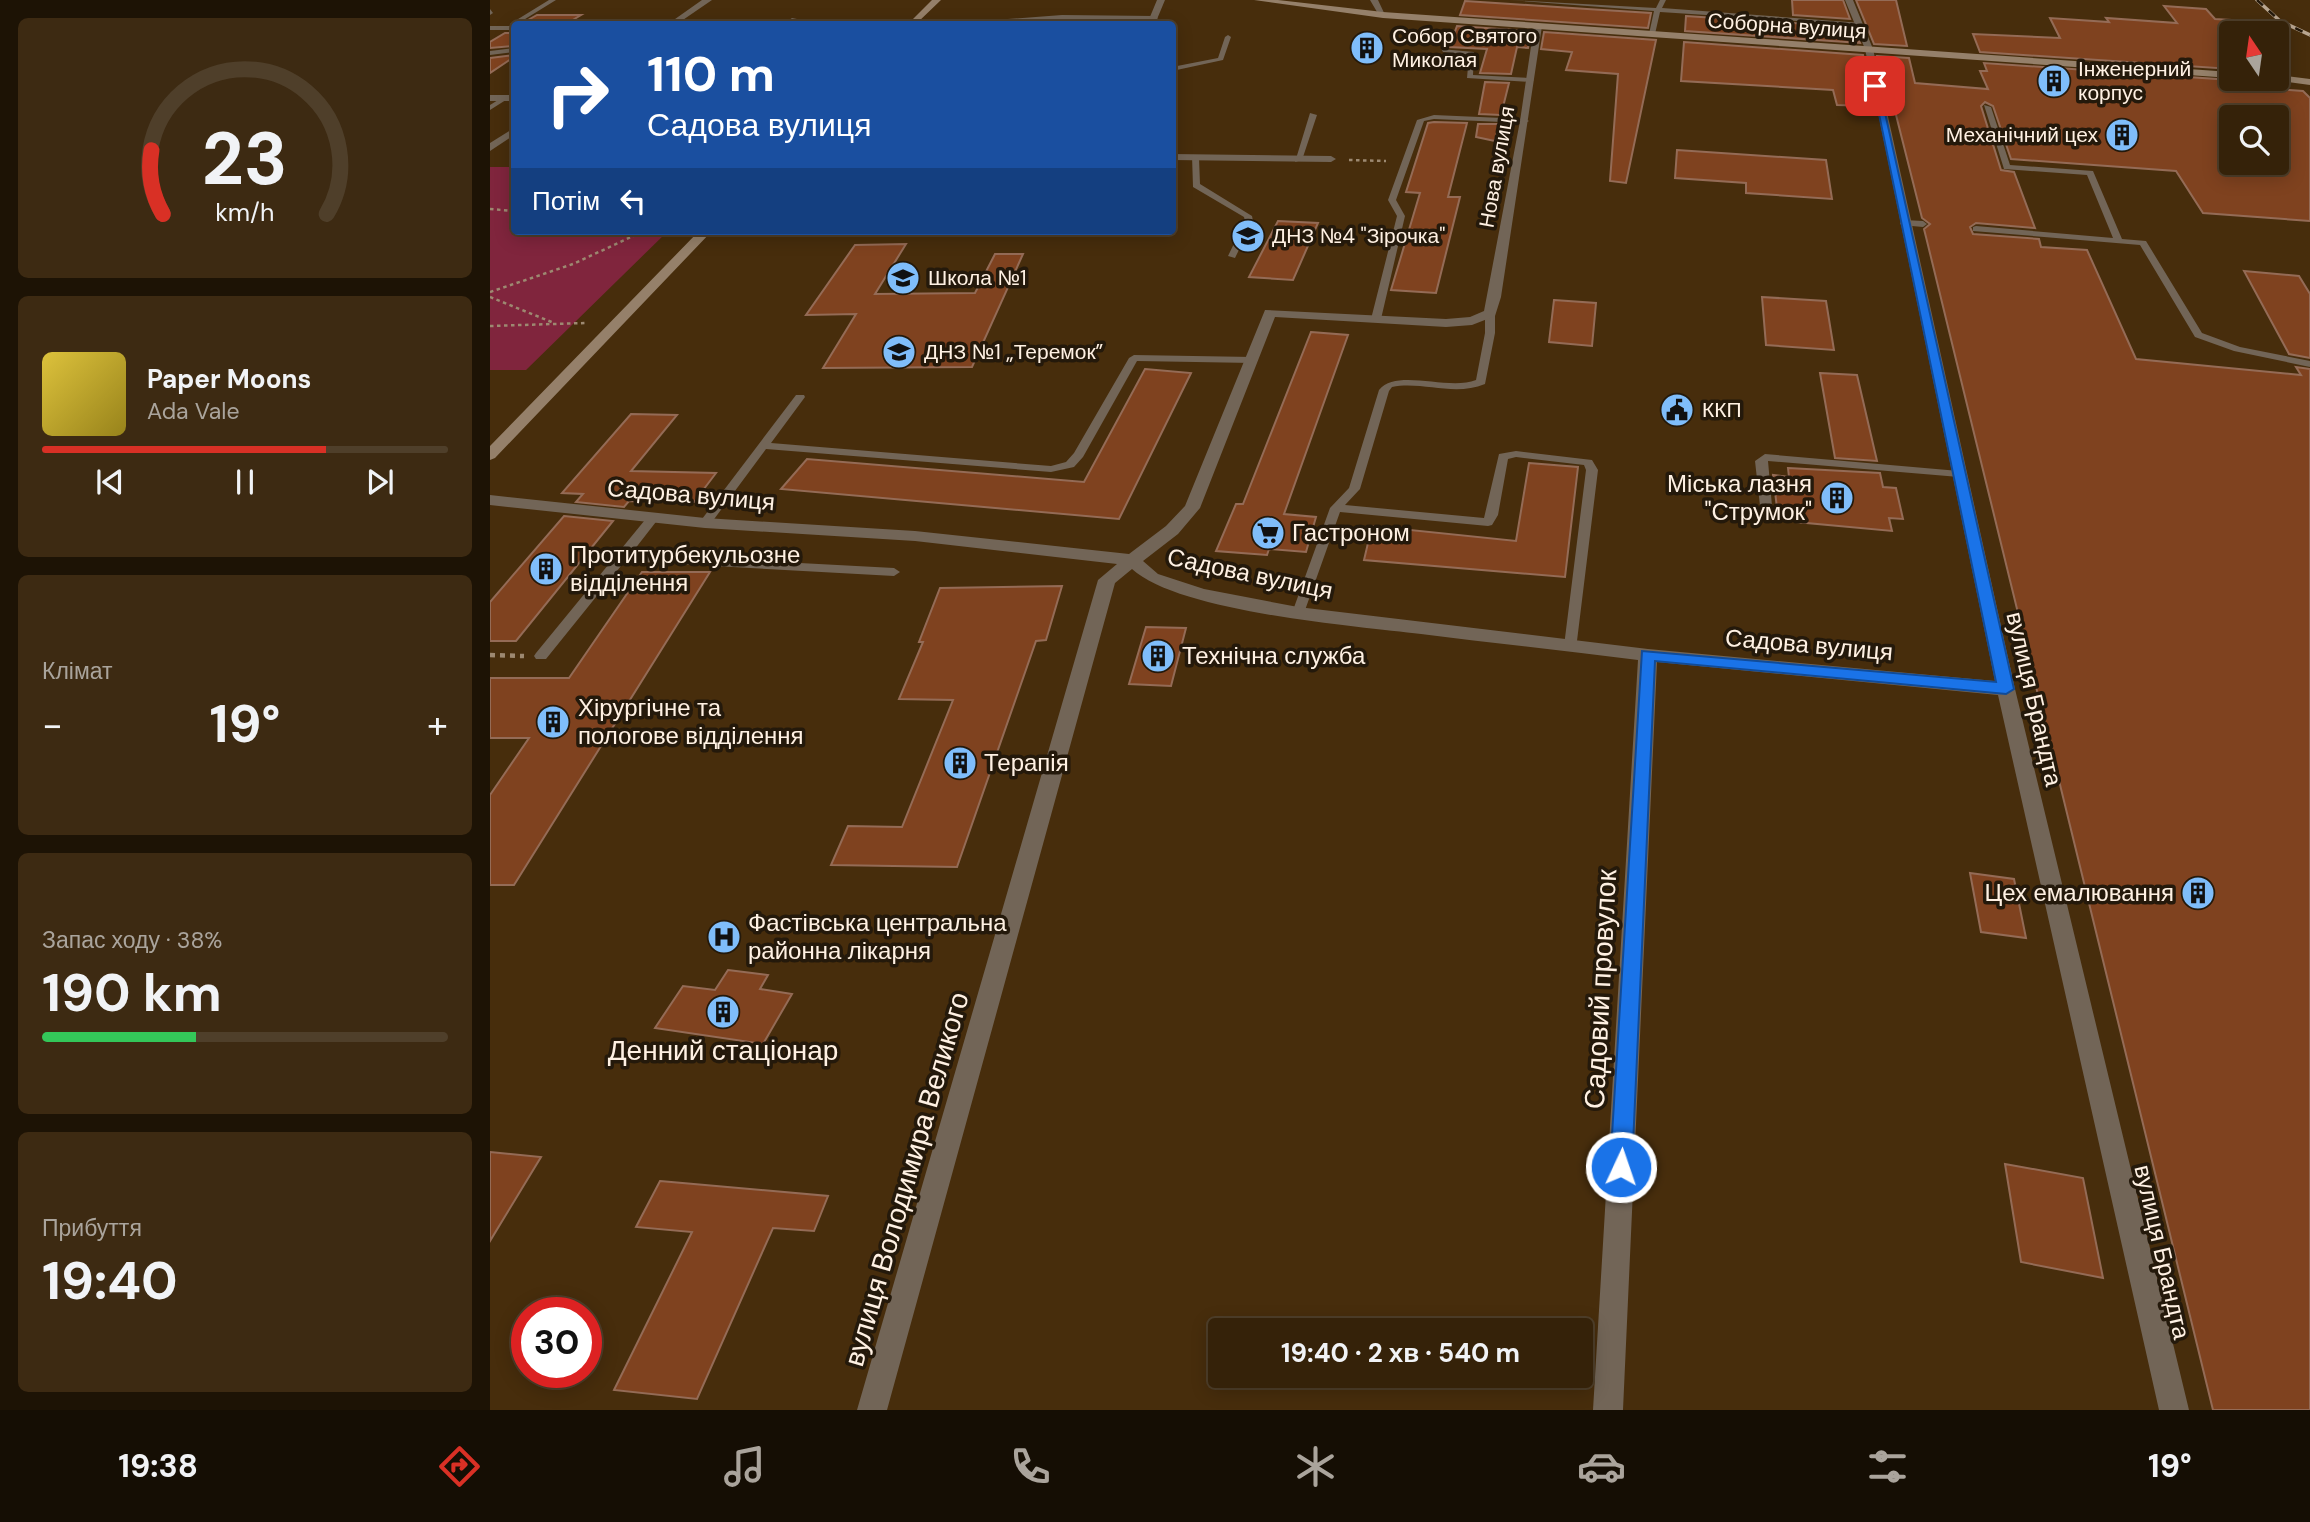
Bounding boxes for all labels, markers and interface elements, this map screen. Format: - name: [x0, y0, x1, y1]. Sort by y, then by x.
- street label: Соборна вулиця: [1707, 6, 1867, 46]
- north arrow: [2219, 21, 2289, 91]
- map controls: [2219, 21, 2289, 175]
- place label: Собор Святого Миколая: [1392, 22, 1537, 74]
- building icon: Собор Святого Миколая: [1348, 29, 1386, 67]
- text: 110 m: [647, 42, 775, 106]
- icon: right: [532, 49, 623, 140]
- place label: Інженерний корпус: [2078, 55, 2191, 107]
- pin: [1845, 56, 1905, 116]
- building icon: Інженерний корпус: [2035, 62, 2073, 100]
- icon: arrive: [1856, 67, 1894, 105]
- text: Садова вулиця: [647, 104, 871, 146]
- street label: Нова вулиця: [1473, 104, 1521, 230]
- button: search: [2219, 105, 2289, 175]
- text: 23: [202, 113, 288, 208]
- building icon: Механічний цех: [2103, 116, 2141, 154]
- place label: Механічний цех: [1946, 121, 2098, 149]
- icon: left: [614, 182, 652, 220]
- text: Потім: [532, 184, 600, 218]
- text: km/h: [215, 196, 275, 229]
- school or university icon: ДНЗ №4 "Зірочка": [1229, 217, 1267, 255]
- place label: ДНЗ №4 "Зірочка": [1272, 222, 1445, 250]
- school or university icon: Школа №1: [884, 259, 922, 297]
- place label: Школа №1: [928, 264, 1027, 292]
- school or university icon: ДНЗ №1 „Теремок”: [880, 333, 918, 371]
- place label: ДНЗ №1 „Теремок”: [924, 338, 1104, 366]
- text: Paper Moons: [147, 362, 311, 396]
- public building icon: ККП: [1658, 391, 1696, 429]
- text: Ada Vale: [147, 396, 240, 426]
- place label: ККП: [1702, 396, 1742, 424]
- icon: previous: [91, 463, 129, 501]
- icon: pause: [226, 463, 264, 501]
- icon: next: [361, 463, 399, 501]
- place label: Міська лазня "Струмок": [1667, 468, 1812, 527]
- street label: Садова вулиця: [606, 472, 776, 517]
- building icon: Міська лазня "Струмок": [1818, 479, 1856, 517]
- supermarket icon: Гастроном: [1249, 514, 1287, 552]
- place label: Гастроном: [1292, 517, 1410, 548]
- place label: Протитурбекульозне відділення: [570, 539, 800, 598]
- street label: Садова вулиця: [1165, 541, 1336, 606]
- building icon: Протитурбекульозне відділення: [527, 550, 565, 588]
- street label: вулиця Брандта: [1999, 609, 2070, 790]
- street label: Садова вулиця: [1724, 622, 1894, 667]
- building icon: Технічна служба: [1139, 637, 1177, 675]
- place label: Технічна служба: [1182, 640, 1366, 671]
- text: Клімат: [42, 656, 113, 686]
- text: 19°: [210, 690, 280, 758]
- place label: Хірургічне та пологове відділення: [578, 692, 804, 751]
- text: −: [42, 700, 63, 750]
- text: +: [427, 700, 448, 750]
- building icon: Хірургічне та пологове відділення: [534, 703, 572, 741]
- building icon: Терапія: [941, 744, 979, 782]
- place label: Терапія: [984, 747, 1069, 778]
- street label: Садовий провулок: [1576, 867, 1625, 1110]
- building icon: Цех емалювання: [2179, 874, 2217, 912]
- place label: Цех емалювання: [1985, 877, 2174, 908]
- place label: Фастівська центральна районна лікарня: [748, 907, 1007, 966]
- hospital icon: Фастівська центральна районна лікарня: [705, 918, 743, 956]
- text: Запас ходу · 38%: [42, 925, 222, 955]
- text: 190 km: [42, 959, 222, 1027]
- street label: вулиця Володимира Великого: [835, 988, 978, 1371]
- building icon: Денний стаціонар: [704, 993, 742, 1031]
- place label: Денний стаціонар: [608, 1032, 838, 1069]
- position arrow: [1584, 1130, 1658, 1204]
- street label: вулиця Брандта: [2127, 1162, 2198, 1343]
- text: Прибуття: [42, 1213, 142, 1243]
- text: 19:40: [42, 1247, 178, 1315]
- speed limit sign: 30: [511, 1297, 602, 1388]
- text: 19:40 · 2 хв · 540 m: [1281, 1336, 1520, 1370]
- icon: directions: [435, 1442, 484, 1491]
- icon: music: [720, 1442, 769, 1491]
- icon: phone: [1006, 1442, 1055, 1491]
- icon: climate: [1291, 1442, 1340, 1491]
- icon: car: [1577, 1442, 1626, 1491]
- icon: filters: [1863, 1442, 1912, 1491]
- text: 19:38: [118, 1445, 198, 1487]
- text: 19°: [2148, 1445, 2192, 1487]

